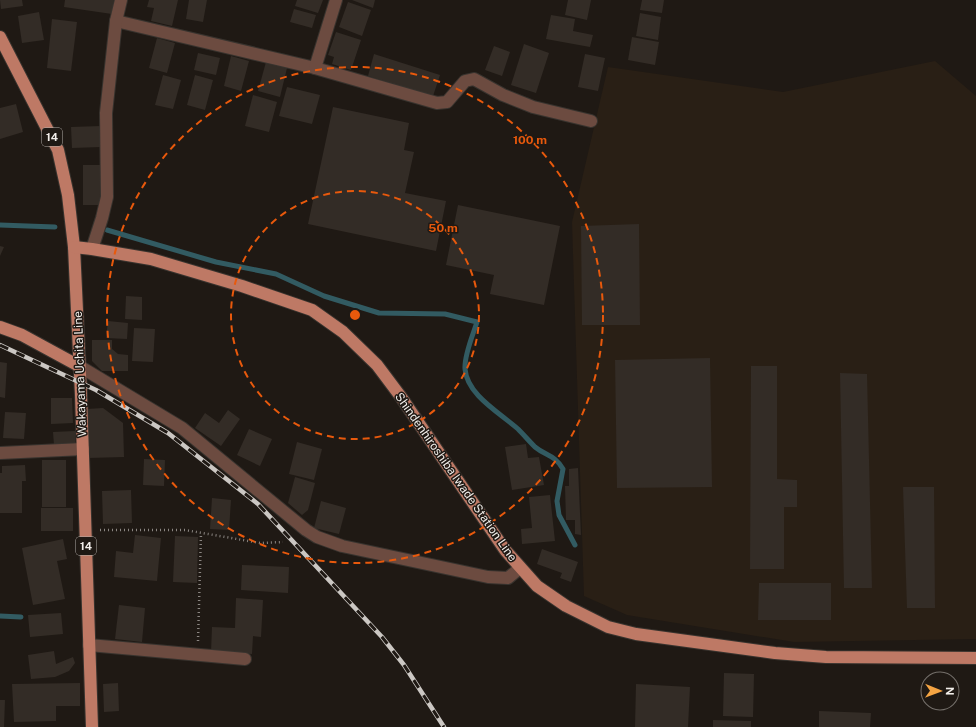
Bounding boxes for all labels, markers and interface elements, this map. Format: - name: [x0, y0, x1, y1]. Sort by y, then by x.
- road number: 14: [42, 128, 62, 146]
- text: 100 m: [513, 133, 547, 147]
- text: 50 m: [428, 221, 458, 235]
- centre of rings: [348, 308, 362, 322]
- street label: Wakayama Uchita Line: [71, 311, 89, 437]
- street label: Shindenhiroshiba Iwade Station Line: [392, 390, 520, 564]
- road number: 14: [76, 537, 96, 555]
- north arrow: [920, 671, 960, 711]
- text: N: [944, 687, 956, 696]

